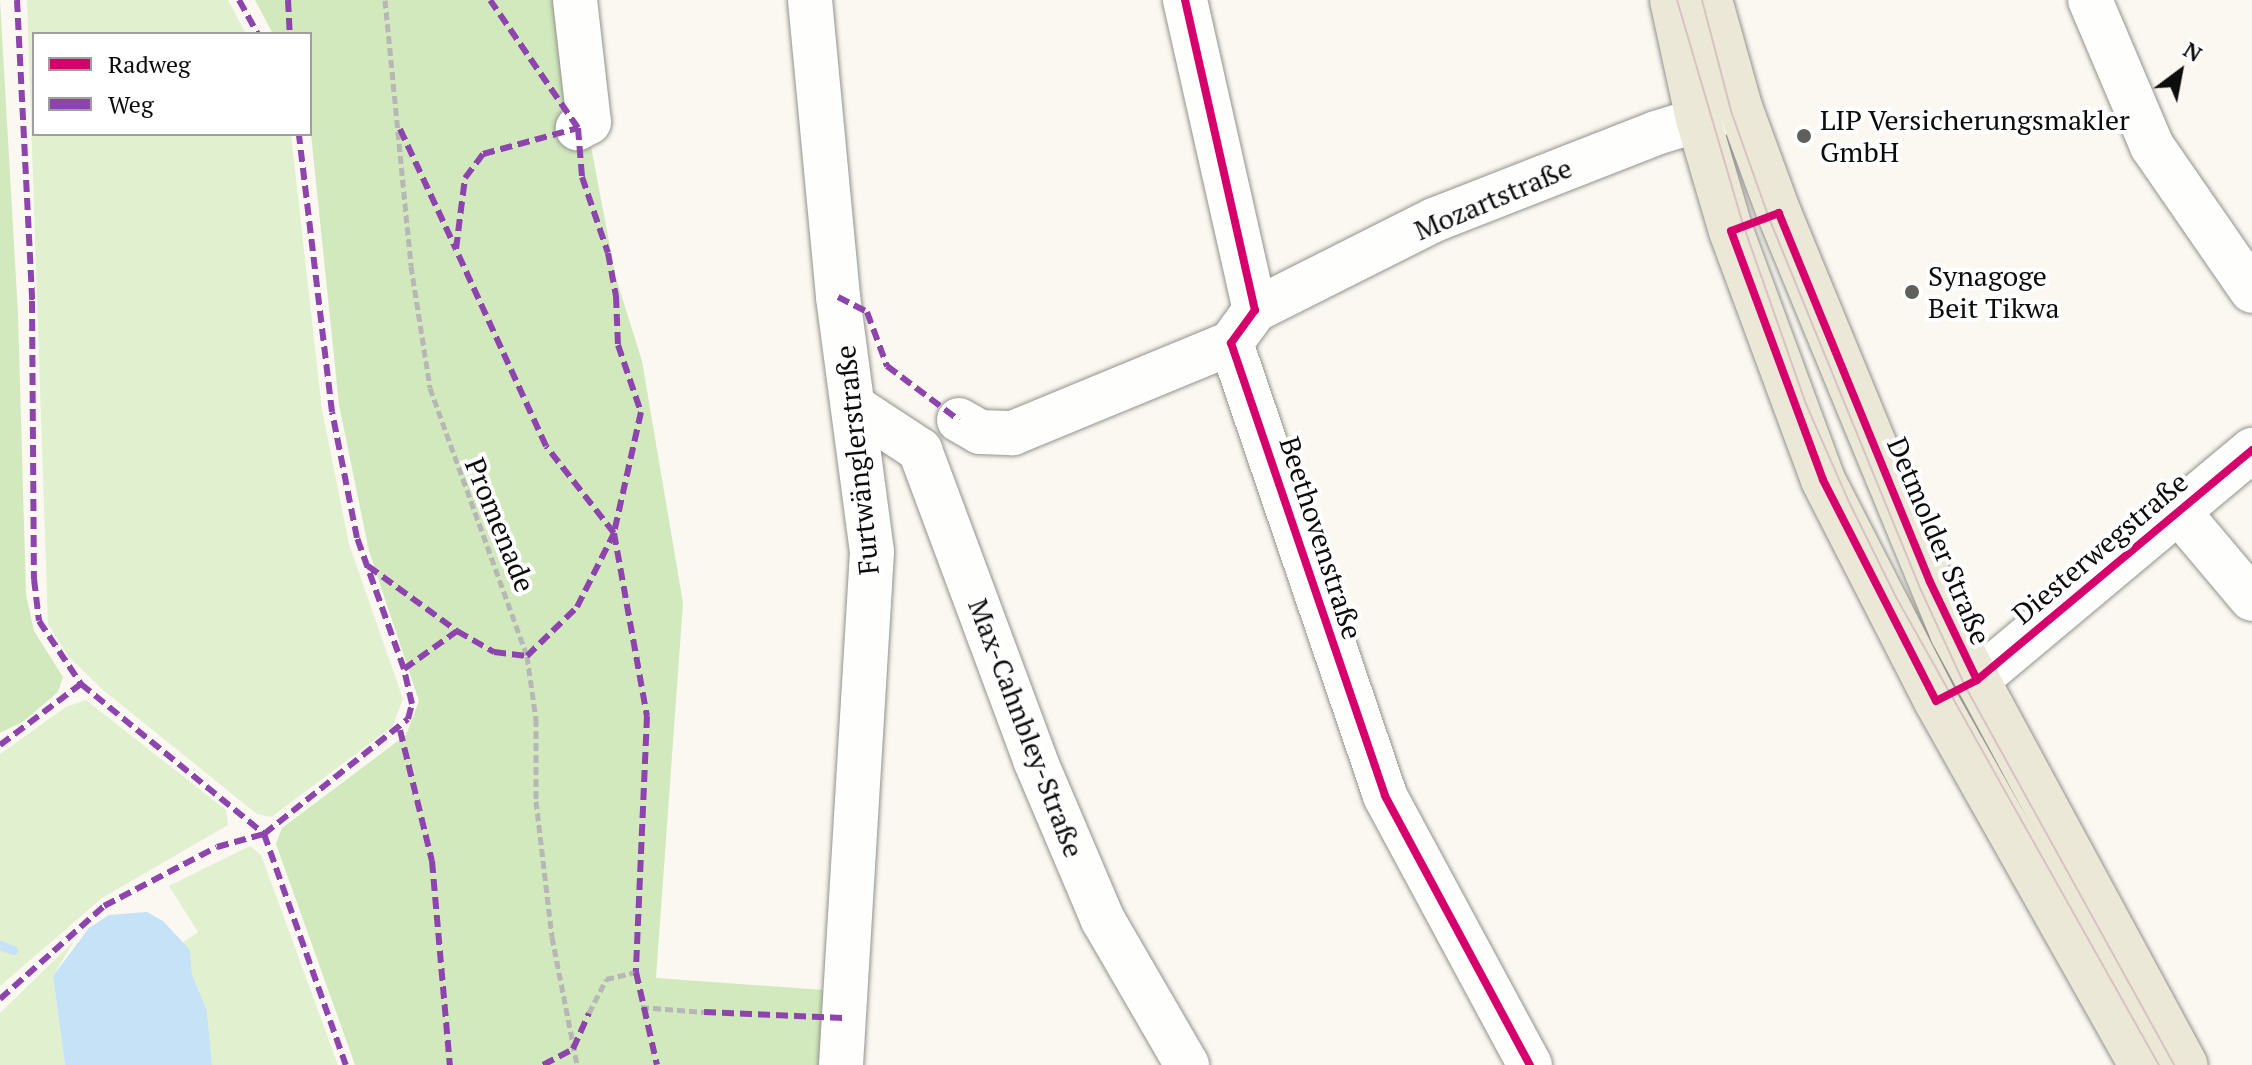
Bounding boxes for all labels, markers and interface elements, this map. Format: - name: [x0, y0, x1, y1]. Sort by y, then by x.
- legend: [32, 32, 312, 136]
- north arrow: [2140, 32, 2220, 112]
- text: N: [2178, 35, 2208, 68]
- text: Radweg: [108, 48, 191, 80]
- text: Weg: [108, 88, 154, 120]
- place label: LIP Versicherungsmakler GmbH: [1820, 103, 2131, 169]
- marker: LIP Versicherungsmakler GmbH: [1795, 127, 1813, 145]
- street label: Mozartstraße: [1409, 151, 1577, 247]
- place label: Synagoge Beit Tikwa: [1928, 259, 2060, 325]
- marker: Synagoge Beit Tikwa: [1903, 283, 1921, 301]
- street label: Furtwänglerstraße: [828, 343, 886, 577]
- street label: Beethovenstraße: [1272, 432, 1370, 644]
- street label: Detmolder Straße: [1880, 432, 1998, 650]
- street label: Promenade: [458, 453, 542, 597]
- street label: Diesterwegstraße: [2006, 465, 2194, 631]
- street label: Max-Cahnbley-Straße: [961, 594, 1091, 862]

